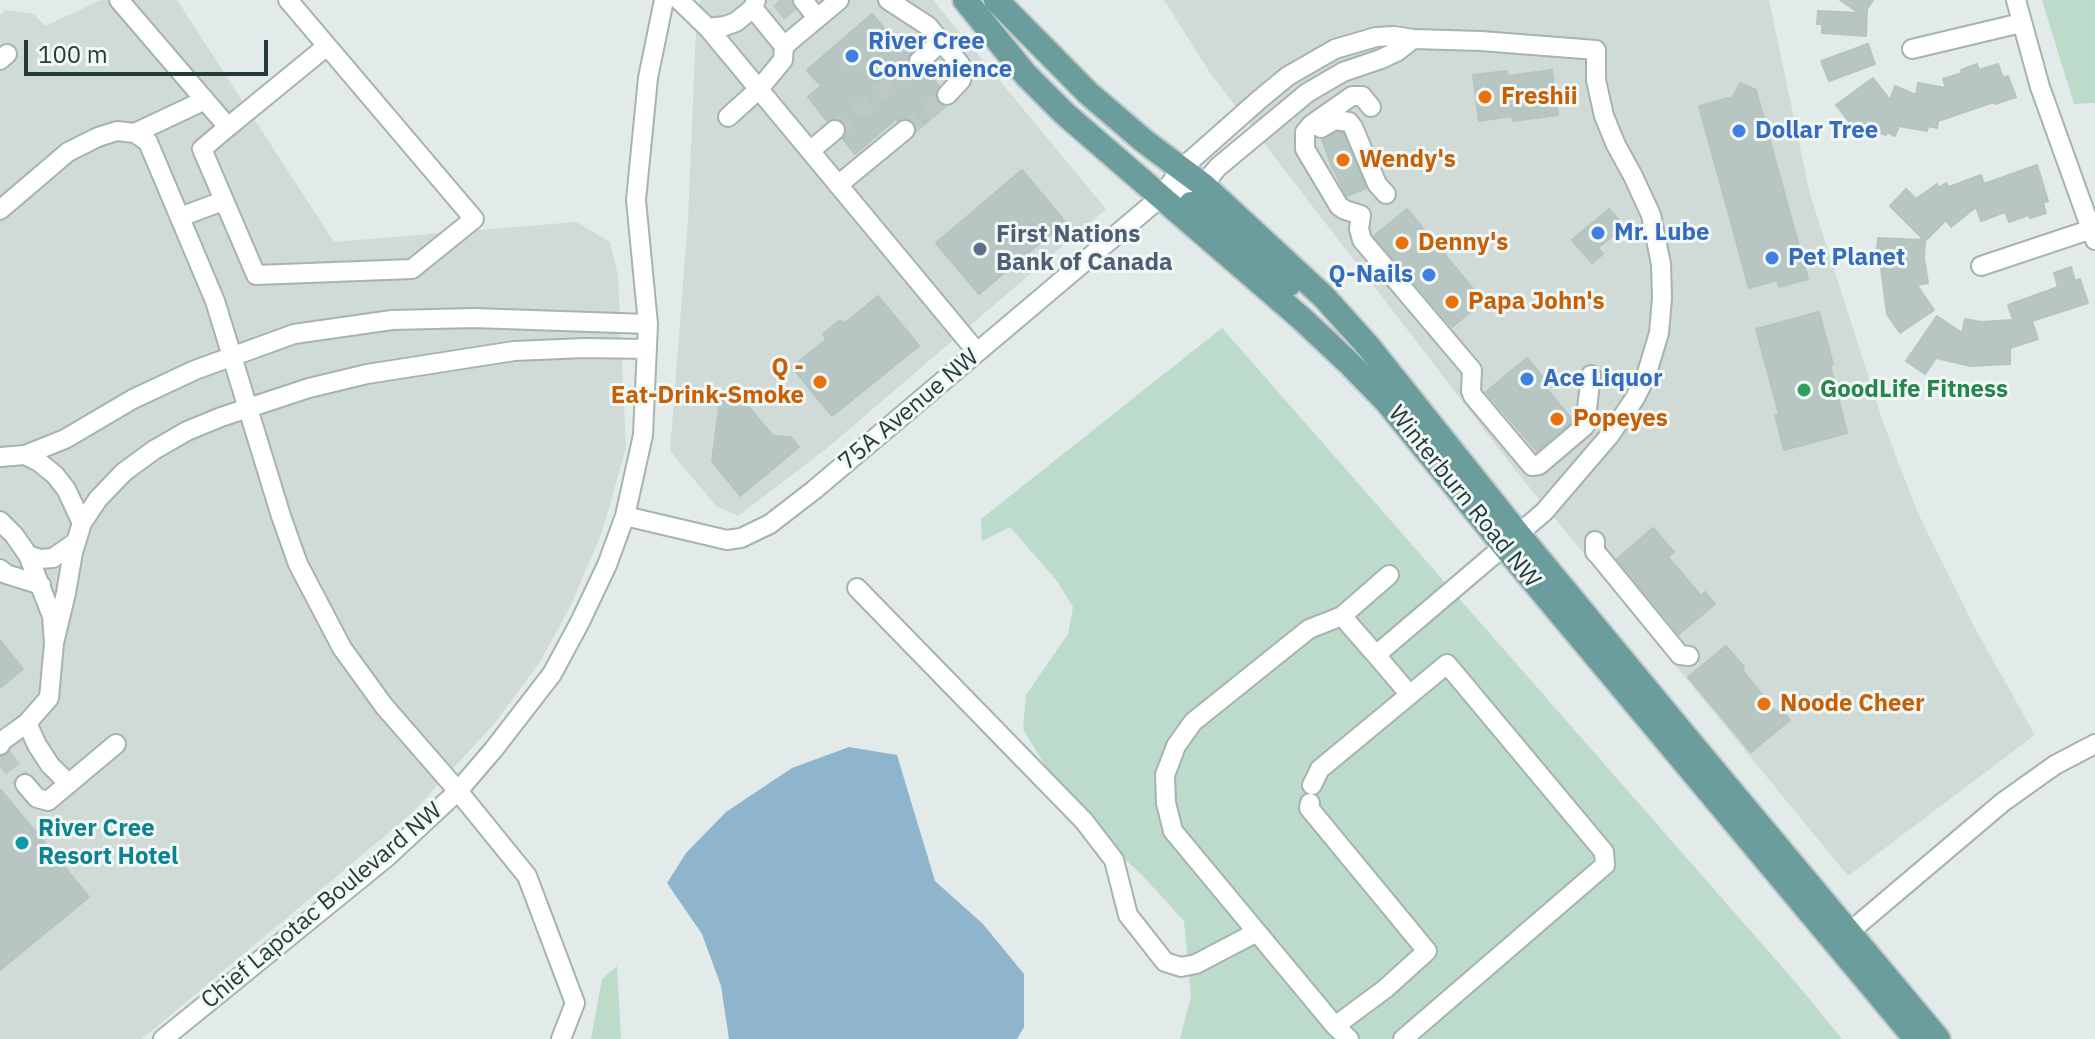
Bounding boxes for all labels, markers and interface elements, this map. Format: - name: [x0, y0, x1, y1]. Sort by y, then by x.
- scale bar: [28, 24, 272, 74]
- place label: River Cree Convenience: [868, 28, 1012, 84]
- text: 100 m: [38, 38, 108, 70]
- marker: River Cree Convenience: [843, 47, 861, 65]
- place label: Freshii: [1501, 83, 1578, 111]
- marker: Freshii: [1476, 88, 1494, 106]
- place label: Dollar Tree: [1755, 117, 1878, 145]
- marker: Dollar Tree: [1730, 122, 1748, 140]
- place label: Wendy's: [1359, 146, 1456, 174]
- marker: Wendy's: [1334, 151, 1352, 169]
- place label: Mr. Lube: [1614, 219, 1710, 247]
- place label: First Nations Bank of Canada: [996, 221, 1173, 277]
- marker: Mr. Lube: [1589, 224, 1607, 242]
- place label: Denny's: [1418, 229, 1508, 257]
- marker: Denny's: [1393, 234, 1411, 252]
- marker: First Nations Bank of Canada: [971, 240, 989, 258]
- place label: Pet Planet: [1788, 244, 1905, 272]
- marker: Pet Planet: [1763, 249, 1781, 267]
- place label: Q-Nails: [1329, 261, 1413, 289]
- marker: Q-Nails: [1420, 266, 1438, 284]
- place label: Papa John's: [1468, 288, 1605, 316]
- marker: Papa John's: [1443, 293, 1461, 311]
- street label: 75A Avenue NW: [833, 343, 985, 477]
- place label: Q - Eat-Drink-Smoke: [611, 354, 804, 410]
- place label: Ace Liquor: [1543, 365, 1663, 393]
- marker: Ace Liquor: [1518, 370, 1536, 388]
- marker: Q - Eat-Drink-Smoke: [811, 373, 829, 391]
- place label: GoodLife Fitness: [1820, 376, 2008, 404]
- marker: GoodLife Fitness: [1795, 381, 1813, 399]
- street label: Winterburn Road NW: [1382, 400, 1546, 594]
- place label: Popeyes: [1573, 405, 1668, 433]
- marker: Popeyes: [1548, 410, 1566, 428]
- place label: Noode Cheer: [1780, 690, 1925, 718]
- marker: Noode Cheer: [1755, 695, 1773, 713]
- street label: Chief Lapotac Boulevard NW: [196, 797, 448, 1015]
- place label: River Cree Resort Hotel: [38, 815, 178, 871]
- marker: River Cree Resort Hotel: [13, 834, 31, 852]

